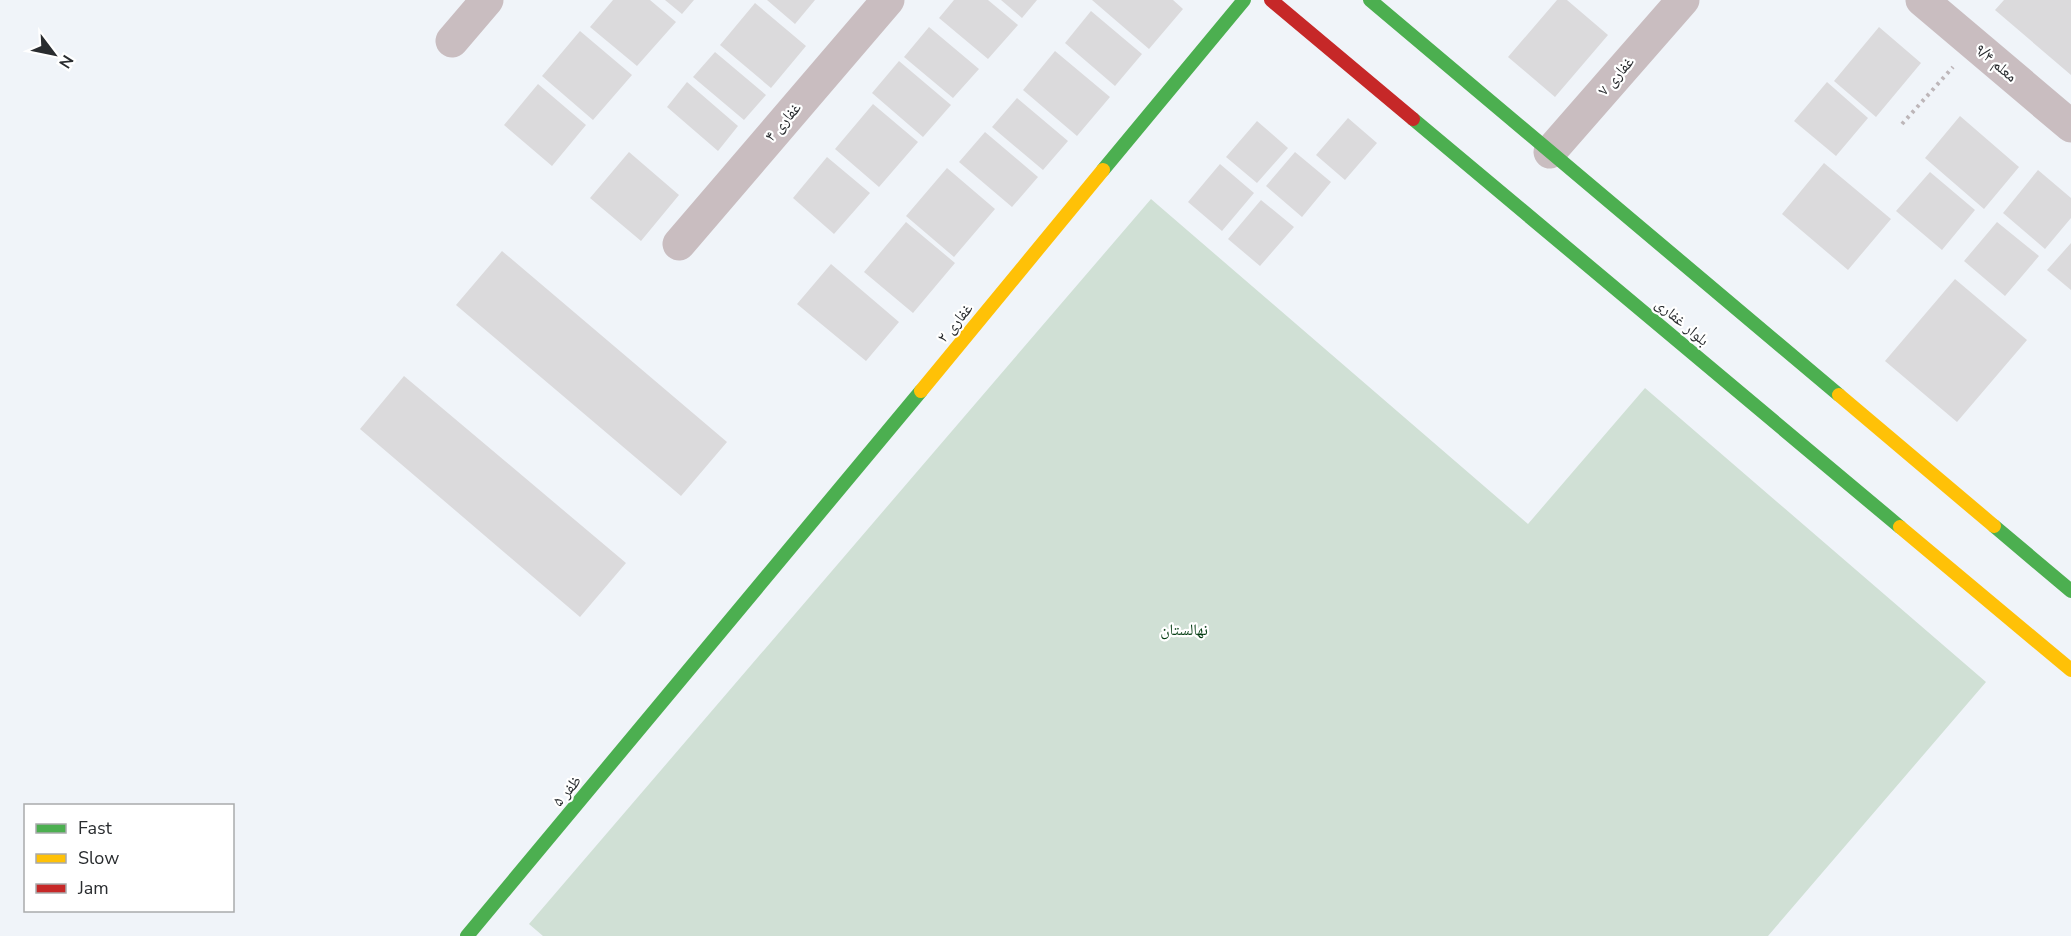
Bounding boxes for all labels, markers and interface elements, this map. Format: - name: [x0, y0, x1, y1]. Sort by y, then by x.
- north arrow: [24, 24, 84, 84]
- street label: معلم ۹/۴: [1970, 39, 2022, 87]
- text: N: [53, 51, 78, 72]
- street label: غفاری ۷: [1593, 52, 1639, 100]
- street label: غفاری ۴: [760, 98, 806, 146]
- street label: بلوار غفاری: [1650, 293, 1714, 351]
- street label: غفاری ۲: [932, 298, 978, 348]
- park label: نهالستان: [1160, 619, 1208, 641]
- street label: ظفر ۵: [547, 771, 587, 811]
- legend: [24, 804, 234, 912]
- text: Fast: [78, 816, 113, 840]
- text: Slow: [78, 846, 119, 870]
- text: Jam: [77, 876, 109, 900]

